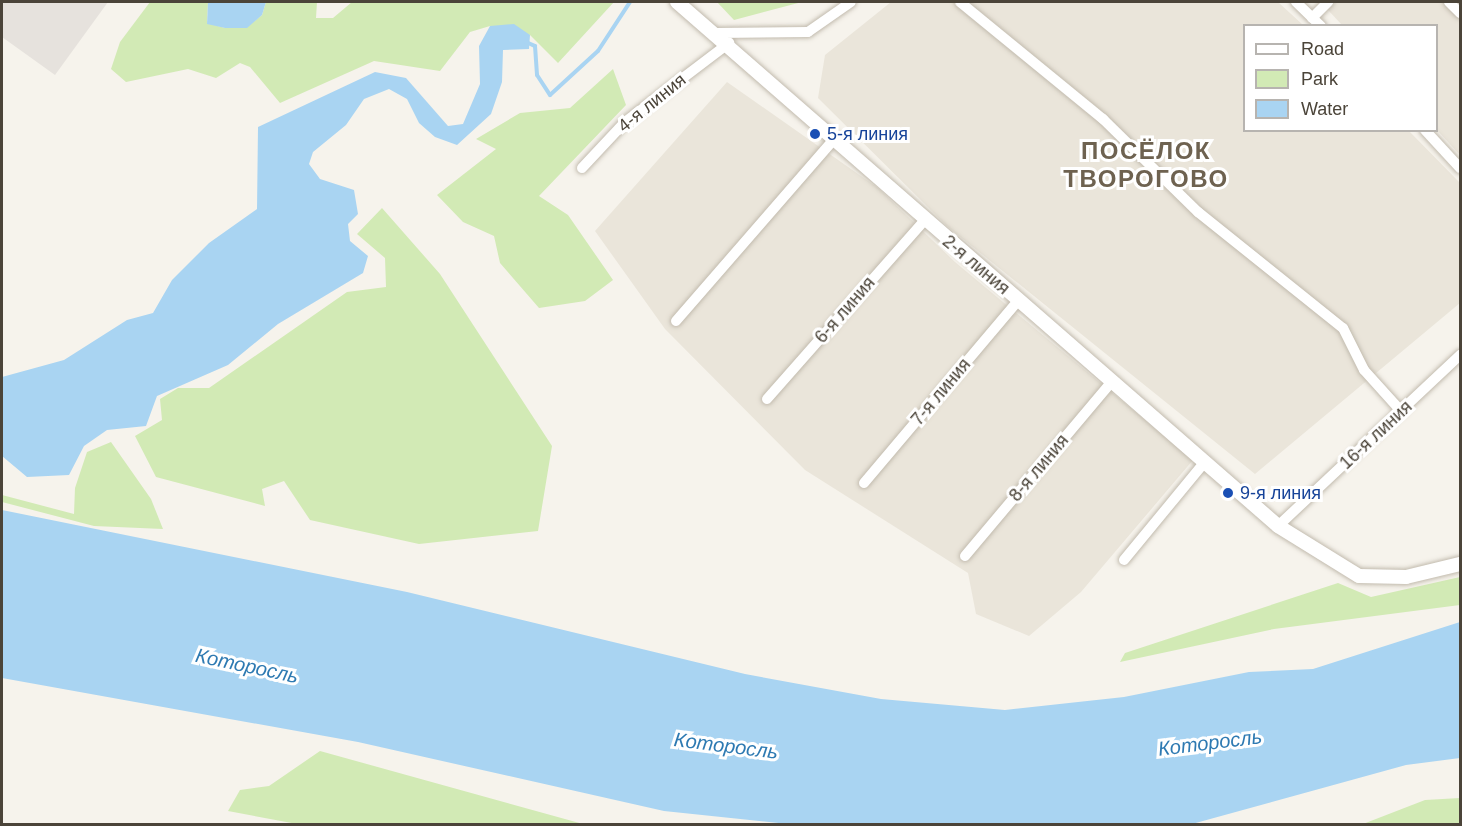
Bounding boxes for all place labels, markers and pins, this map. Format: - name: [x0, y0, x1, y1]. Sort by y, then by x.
- place label: 5-я линия: [827, 123, 908, 145]
- marker: 5-я линия: [808, 127, 822, 141]
- place label: 9-я линия: [1240, 482, 1321, 504]
- marker: 9-я линия: [1221, 486, 1235, 500]

